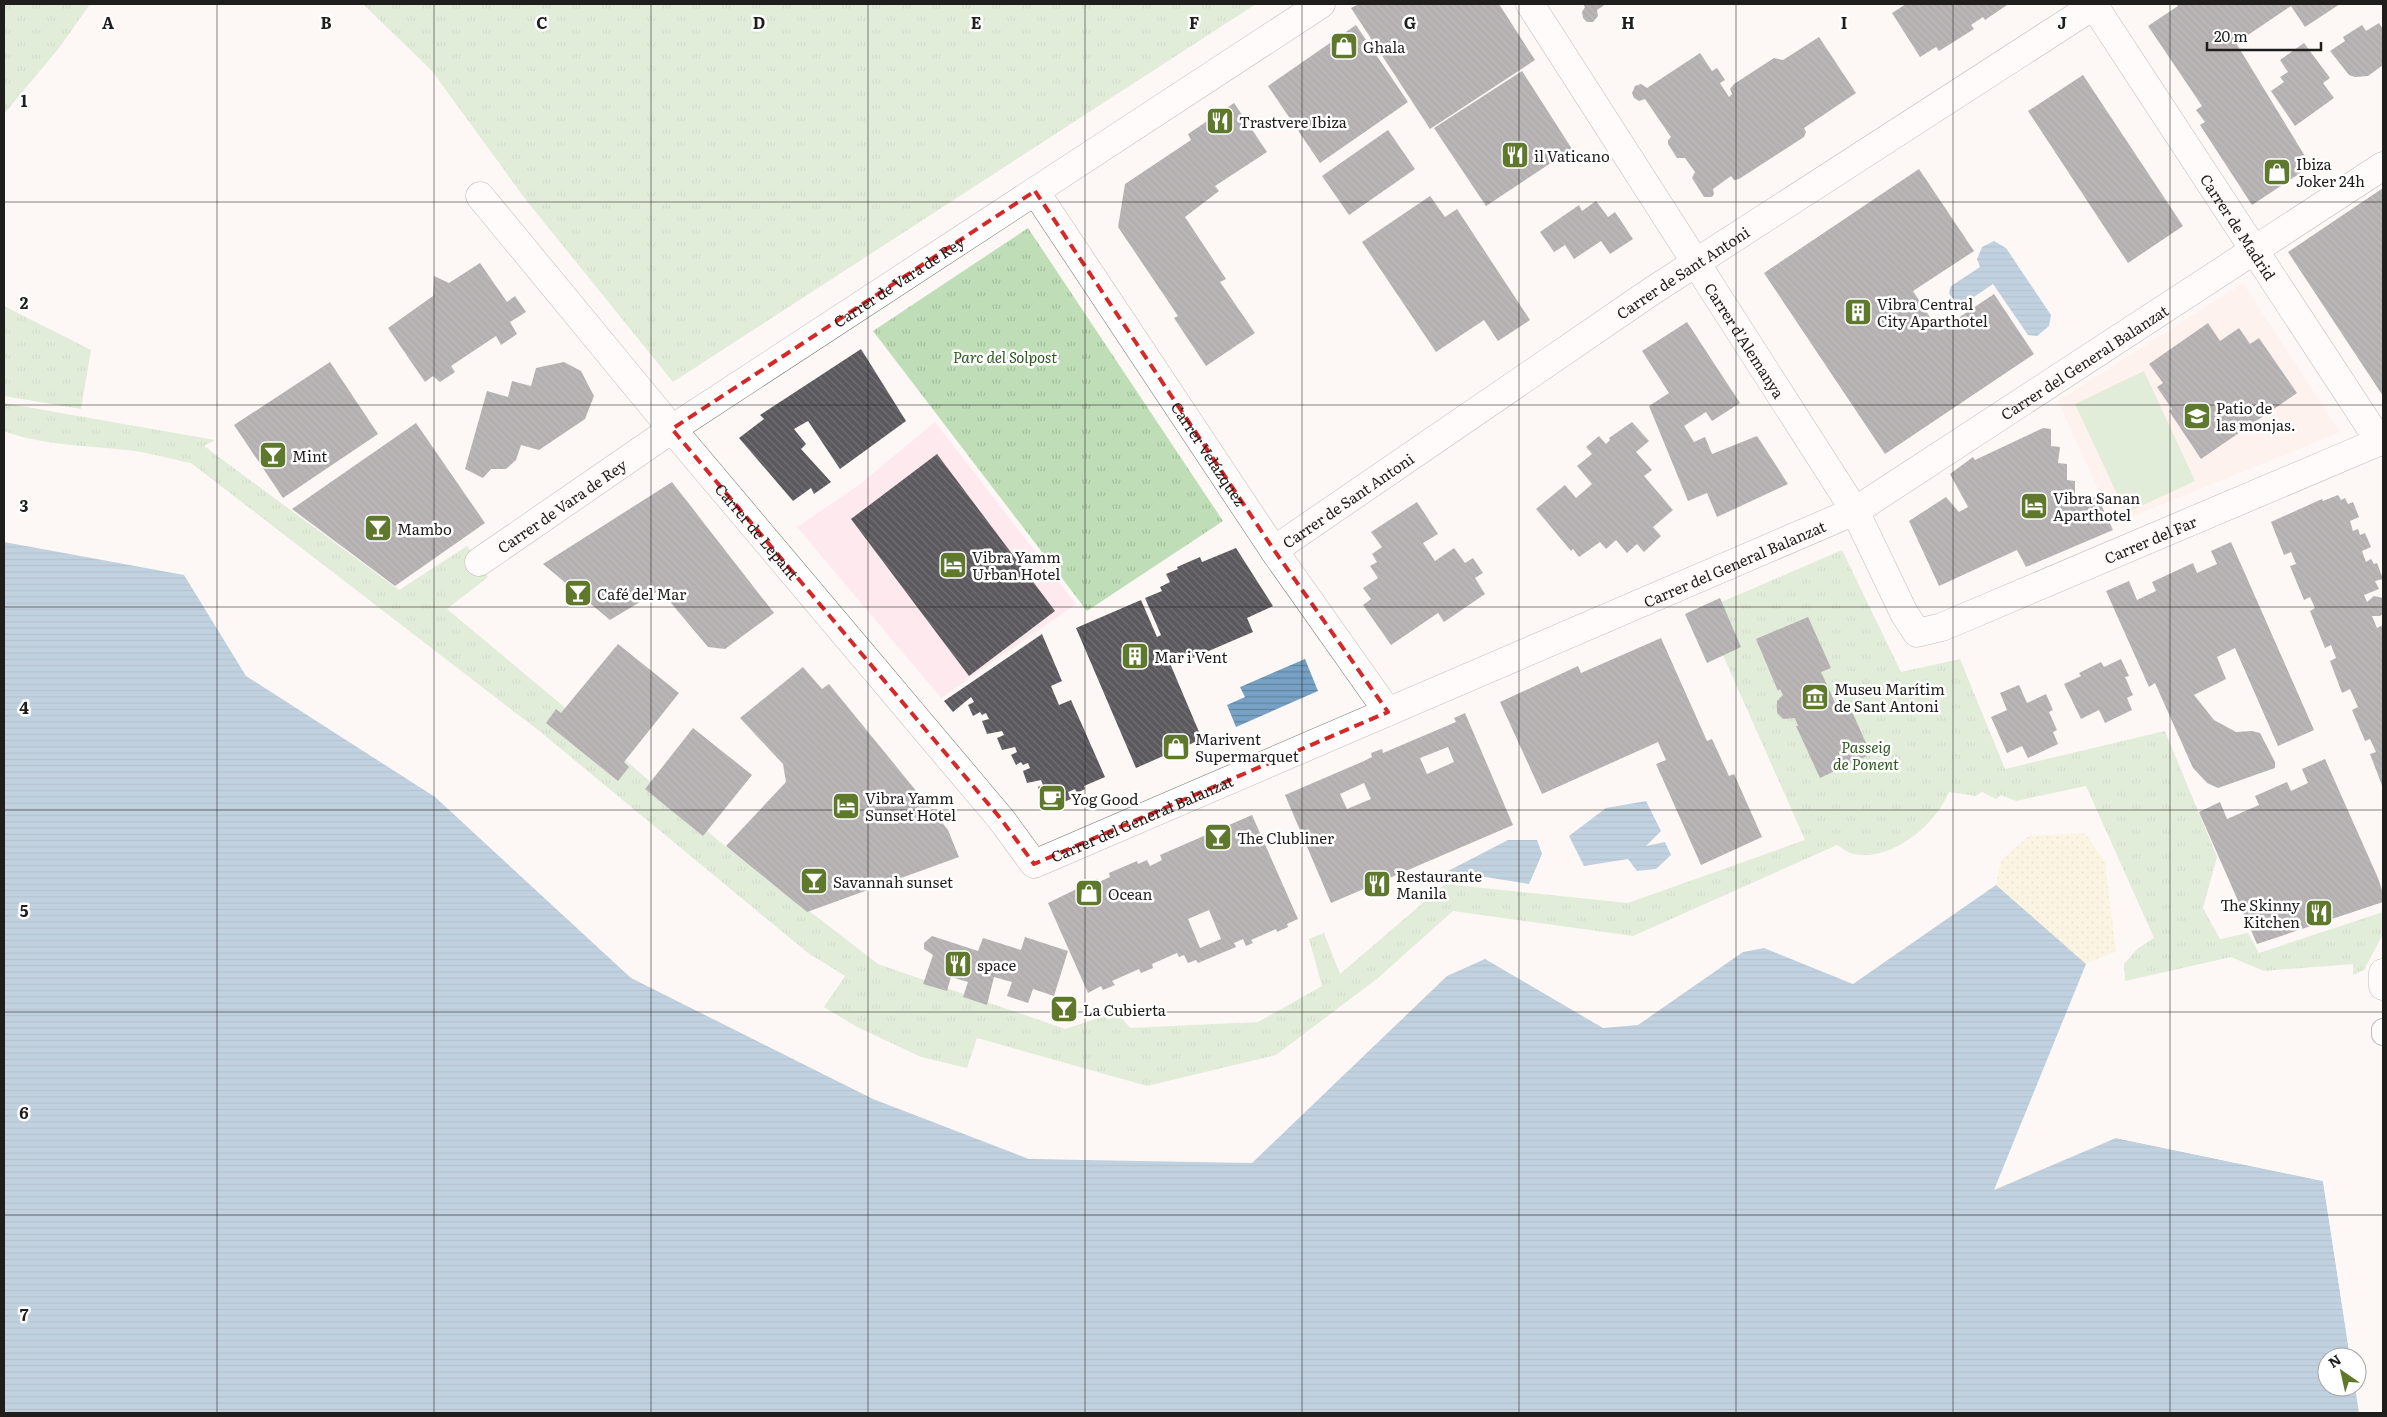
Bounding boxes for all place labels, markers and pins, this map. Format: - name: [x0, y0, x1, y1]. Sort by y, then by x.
- shop icon: Ghala: [1329, 31, 1359, 61]
- place label: Ghala: [1363, 35, 1406, 58]
- restaurant icon: Trastvere Ibiza: [1205, 106, 1235, 136]
- place label: Trastvere Ibiza: [1239, 110, 1348, 133]
- restaurant icon: il Vaticano: [1500, 140, 1530, 170]
- place label: il Vaticano: [1534, 144, 1610, 167]
- place label: Ibiza Joker 24h: [2296, 152, 2365, 192]
- shop icon: Ibiza Joker 24h: [2262, 157, 2292, 187]
- place label: Vibra Central City Aparthotel: [1877, 292, 1988, 332]
- building icon: Vibra Central City Aparthotel: [1843, 297, 1873, 327]
- place label: Patio de las monjas.: [2216, 396, 2296, 436]
- school or university icon: Patio de las monjas.: [2182, 401, 2212, 431]
- bar icon: Mint: [258, 440, 288, 470]
- place label: Mint: [292, 444, 327, 467]
- place label: Vibra Sanan Aparthotel: [2053, 486, 2140, 526]
- hotel icon: Vibra Sanan Aparthotel: [2019, 491, 2049, 521]
- bar icon: Mambo: [363, 513, 393, 543]
- place label: Mambo: [397, 517, 452, 540]
- place label: Vibra Yamm Urban Hotel: [972, 545, 1061, 585]
- hotel icon: Vibra Yamm Urban Hotel: [938, 550, 968, 580]
- bar icon: Café del Mar: [563, 578, 593, 608]
- place label: Café del Mar: [597, 582, 686, 605]
- building icon: Mar i Vent: [1120, 641, 1150, 671]
- place label: Mar i Vent: [1154, 645, 1228, 668]
- place label: Museu Marítim de Sant Antoni: [1834, 677, 1945, 717]
- museum icon: Museu Marítim de Sant Antoni: [1800, 682, 1830, 712]
- place label: Marivent Supermarquet: [1195, 727, 1299, 767]
- shop icon: Marivent Supermarquet: [1161, 732, 1191, 762]
- cafe icon: Yog Good: [1037, 783, 1067, 813]
- place label: Vibra Yamm Sunset Hotel: [865, 786, 956, 826]
- place label: Yog Good: [1071, 787, 1139, 810]
- hotel icon: Vibra Yamm Sunset Hotel: [831, 791, 861, 821]
- bar icon: The Clubliner: [1203, 822, 1233, 852]
- place label: The Clubliner: [1237, 826, 1334, 849]
- place label: Restaurante Manila: [1396, 864, 1482, 904]
- bar icon: Savannah sunset: [799, 866, 829, 896]
- restaurant icon: Restaurante Manila: [1362, 869, 1392, 899]
- place label: Savannah sunset: [833, 870, 953, 893]
- shop icon: Ocean: [1074, 878, 1104, 908]
- place label: Ocean: [1108, 882, 1153, 905]
- place label: The Skinny Kitchen: [2220, 893, 2300, 933]
- restaurant icon: The Skinny Kitchen: [2304, 898, 2334, 928]
- restaurant icon: space: [943, 949, 973, 979]
- place label: space: [977, 953, 1016, 976]
- bar icon: La Cubierta: [1049, 994, 1079, 1024]
- place label: La Cubierta: [1083, 998, 1167, 1021]

